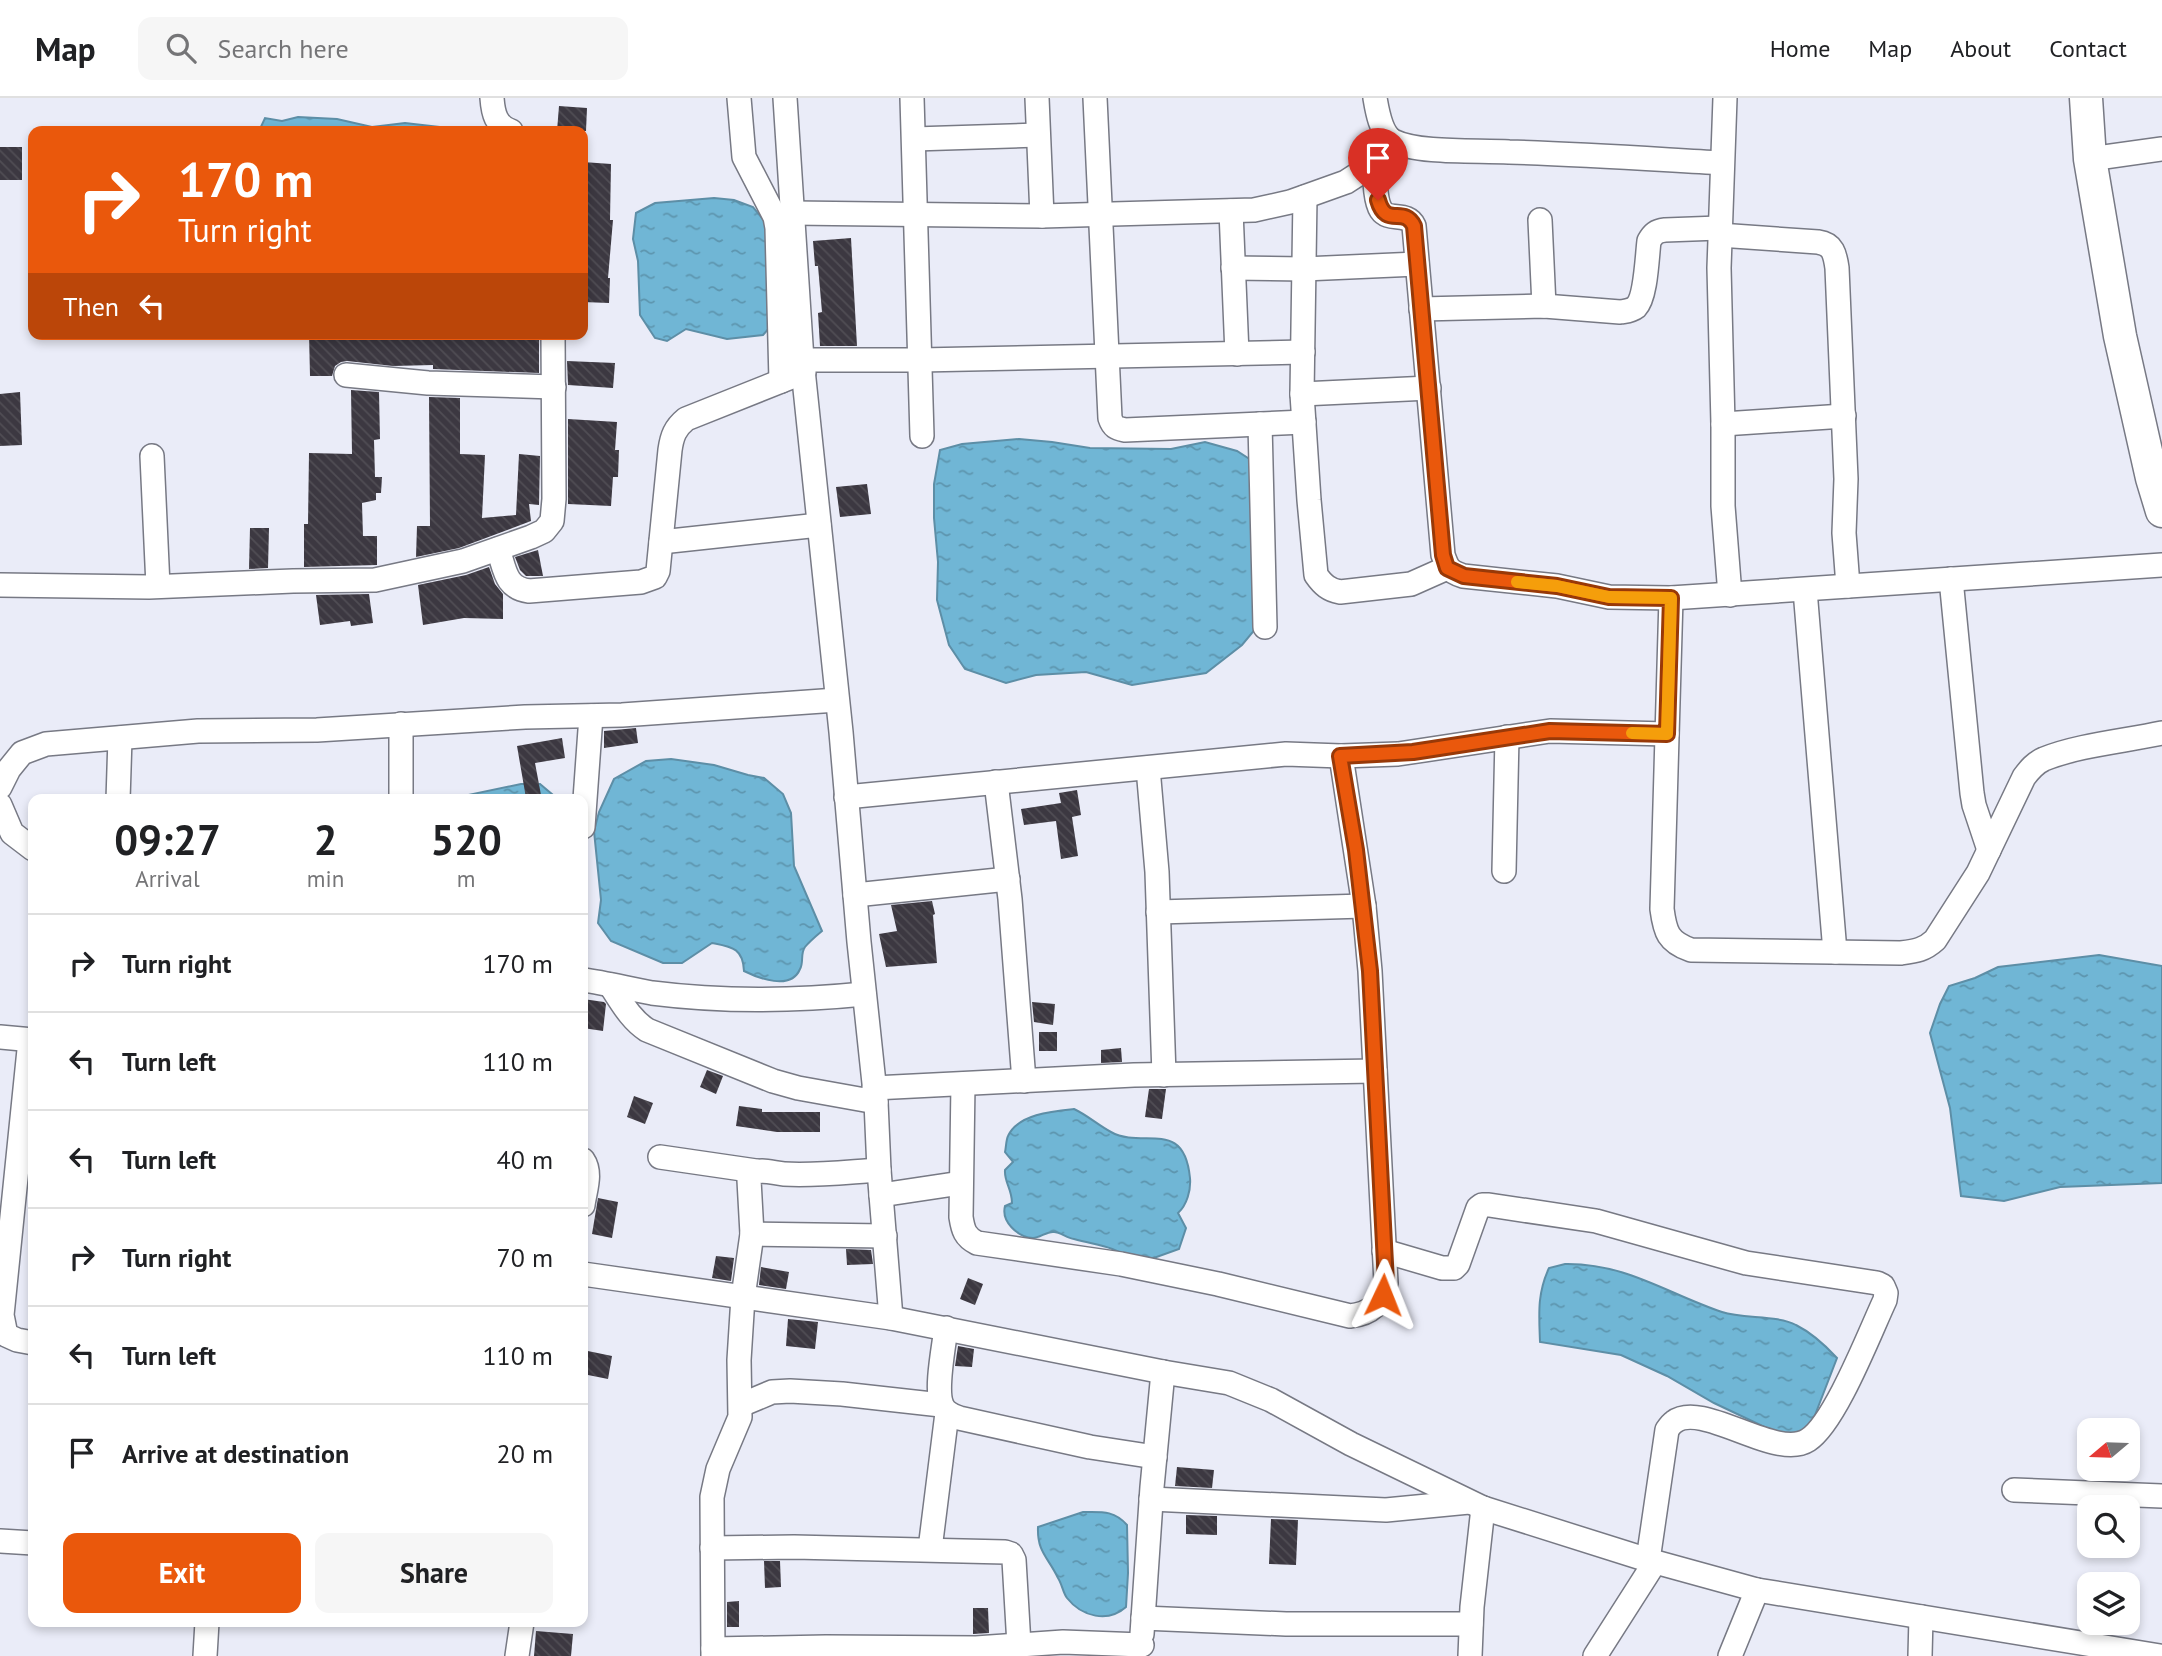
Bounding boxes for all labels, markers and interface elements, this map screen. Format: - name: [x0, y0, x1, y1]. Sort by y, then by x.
- search box: [138, 17, 628, 80]
- text: Map: [35, 27, 96, 70]
- icon: search: [162, 29, 200, 67]
- text: Search here: [218, 32, 349, 65]
- text: Home: [1770, 33, 1830, 64]
- text: Map: [1868, 33, 1912, 64]
- text: About: [1950, 33, 2011, 64]
- text: Contact: [2049, 33, 2127, 64]
- pin: [1348, 128, 1408, 200]
- icon: arrive: [1359, 139, 1397, 177]
- text: 170 m: [178, 147, 313, 211]
- icon: right: [63, 154, 154, 245]
- text: Turn right: [178, 209, 312, 251]
- icon: left: [133, 287, 171, 325]
- text: Then: [63, 290, 119, 323]
- text: 09:27: [114, 812, 221, 867]
- text: 2: [314, 812, 337, 867]
- text: 520: [430, 812, 502, 867]
- text: Arrival: [135, 864, 200, 893]
- text: min: [307, 864, 344, 893]
- text: m: [457, 864, 475, 893]
- icon: right: [63, 944, 101, 982]
- text: Turn right: [122, 947, 231, 980]
- text: 170 m: [482, 947, 553, 980]
- icon: left: [63, 1042, 101, 1080]
- text: Turn left: [122, 1045, 216, 1078]
- text: 110 m: [482, 1045, 553, 1078]
- icon: left: [63, 1140, 101, 1178]
- text: Turn left: [122, 1143, 216, 1176]
- text: 40 m: [497, 1143, 553, 1176]
- icon: right: [63, 1238, 101, 1276]
- text: Turn right: [122, 1241, 231, 1274]
- text: 70 m: [497, 1241, 553, 1274]
- position arrow: [1346, 1258, 1420, 1332]
- icon: left: [63, 1336, 101, 1374]
- text: Turn left: [122, 1339, 216, 1372]
- text: 110 m: [482, 1339, 553, 1372]
- north arrow: [2077, 1418, 2140, 1480]
- map controls: [2077, 1418, 2140, 1635]
- icon: arrive: [63, 1434, 101, 1472]
- text: Arrive at destination: [122, 1437, 349, 1470]
- text: 20 m: [497, 1437, 553, 1470]
- button: search: [2077, 1495, 2140, 1558]
- button: Exit: [63, 1533, 301, 1613]
- button: Share: [315, 1533, 553, 1613]
- button: layers: [2077, 1572, 2140, 1635]

